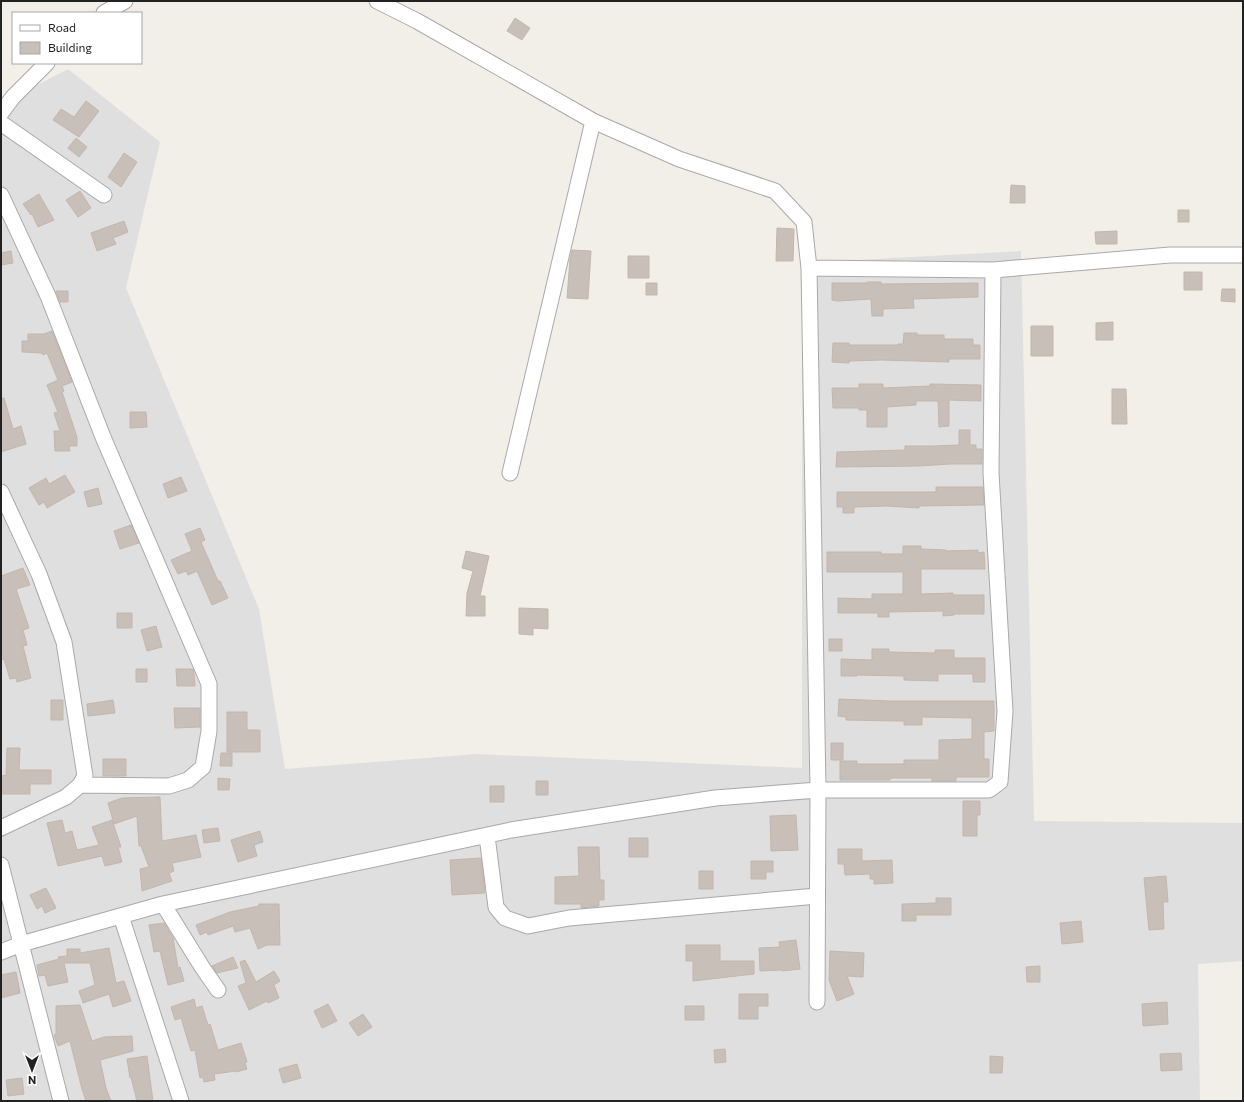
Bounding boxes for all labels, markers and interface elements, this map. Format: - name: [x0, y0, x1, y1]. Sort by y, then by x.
- legend: [12, 12, 142, 64]
- text: Road: [48, 20, 76, 34]
- text: Building: [48, 40, 92, 54]
- north arrow: [12, 1050, 52, 1090]
- text: N: [28, 1074, 36, 1087]

